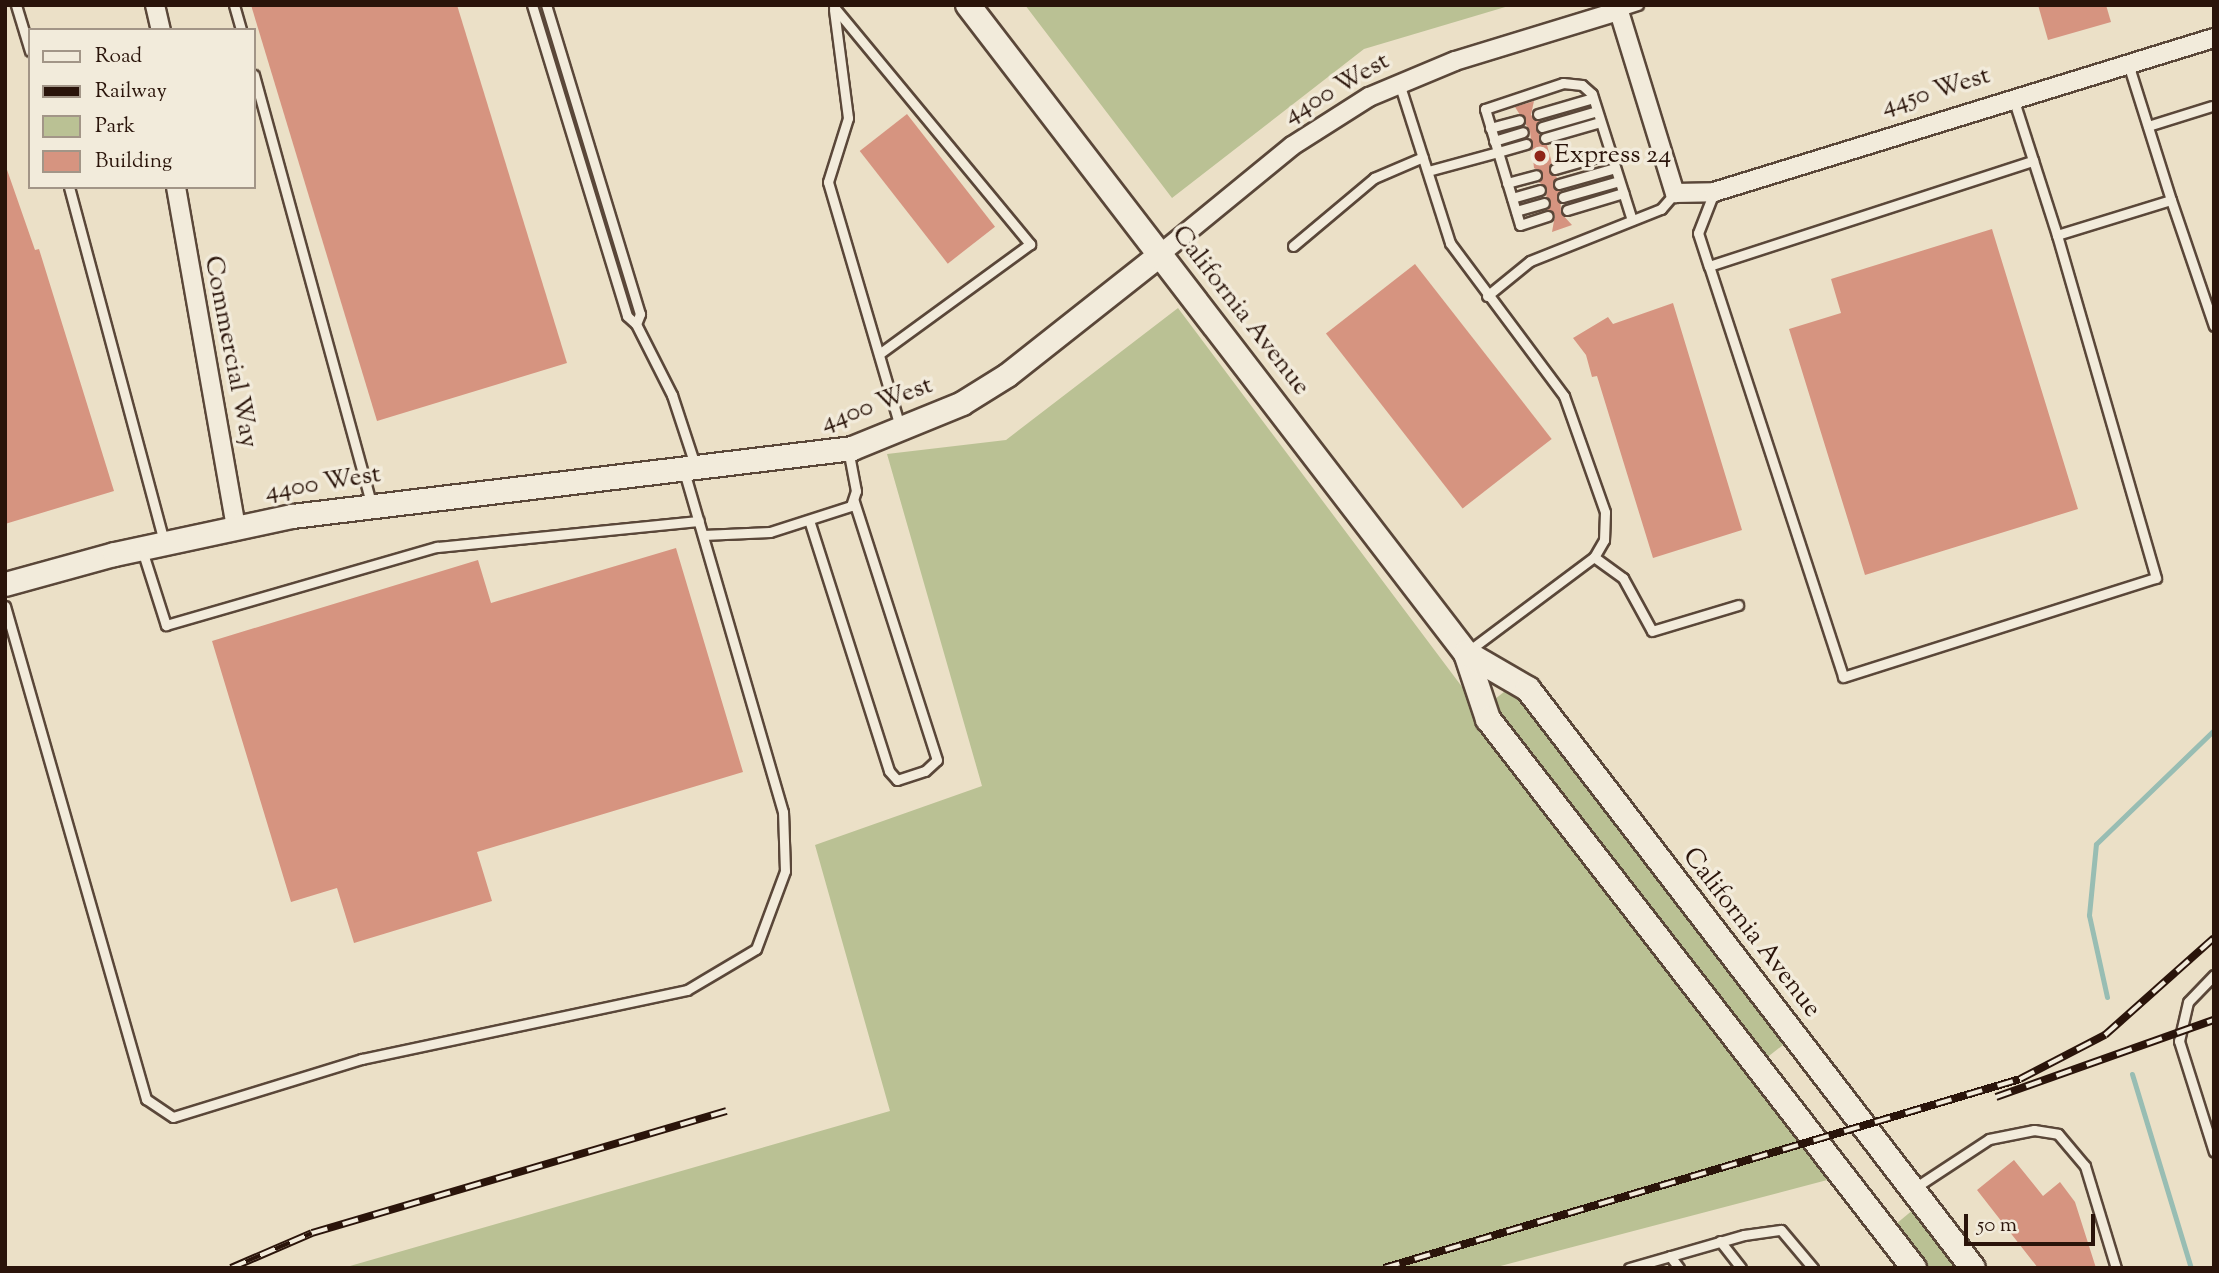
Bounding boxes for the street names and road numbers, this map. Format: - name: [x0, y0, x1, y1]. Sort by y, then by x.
- street label: 4400 West: [1279, 46, 1395, 132]
- street label: 4450 West: [1878, 61, 1994, 123]
- street label: California Avenue: [1164, 220, 1316, 402]
- street label: Commercial Way: [196, 253, 264, 451]
- street label: 4400 West: [817, 370, 937, 440]
- street label: 4400 West: [263, 459, 383, 509]
- street label: California Avenue: [1675, 842, 1827, 1024]

